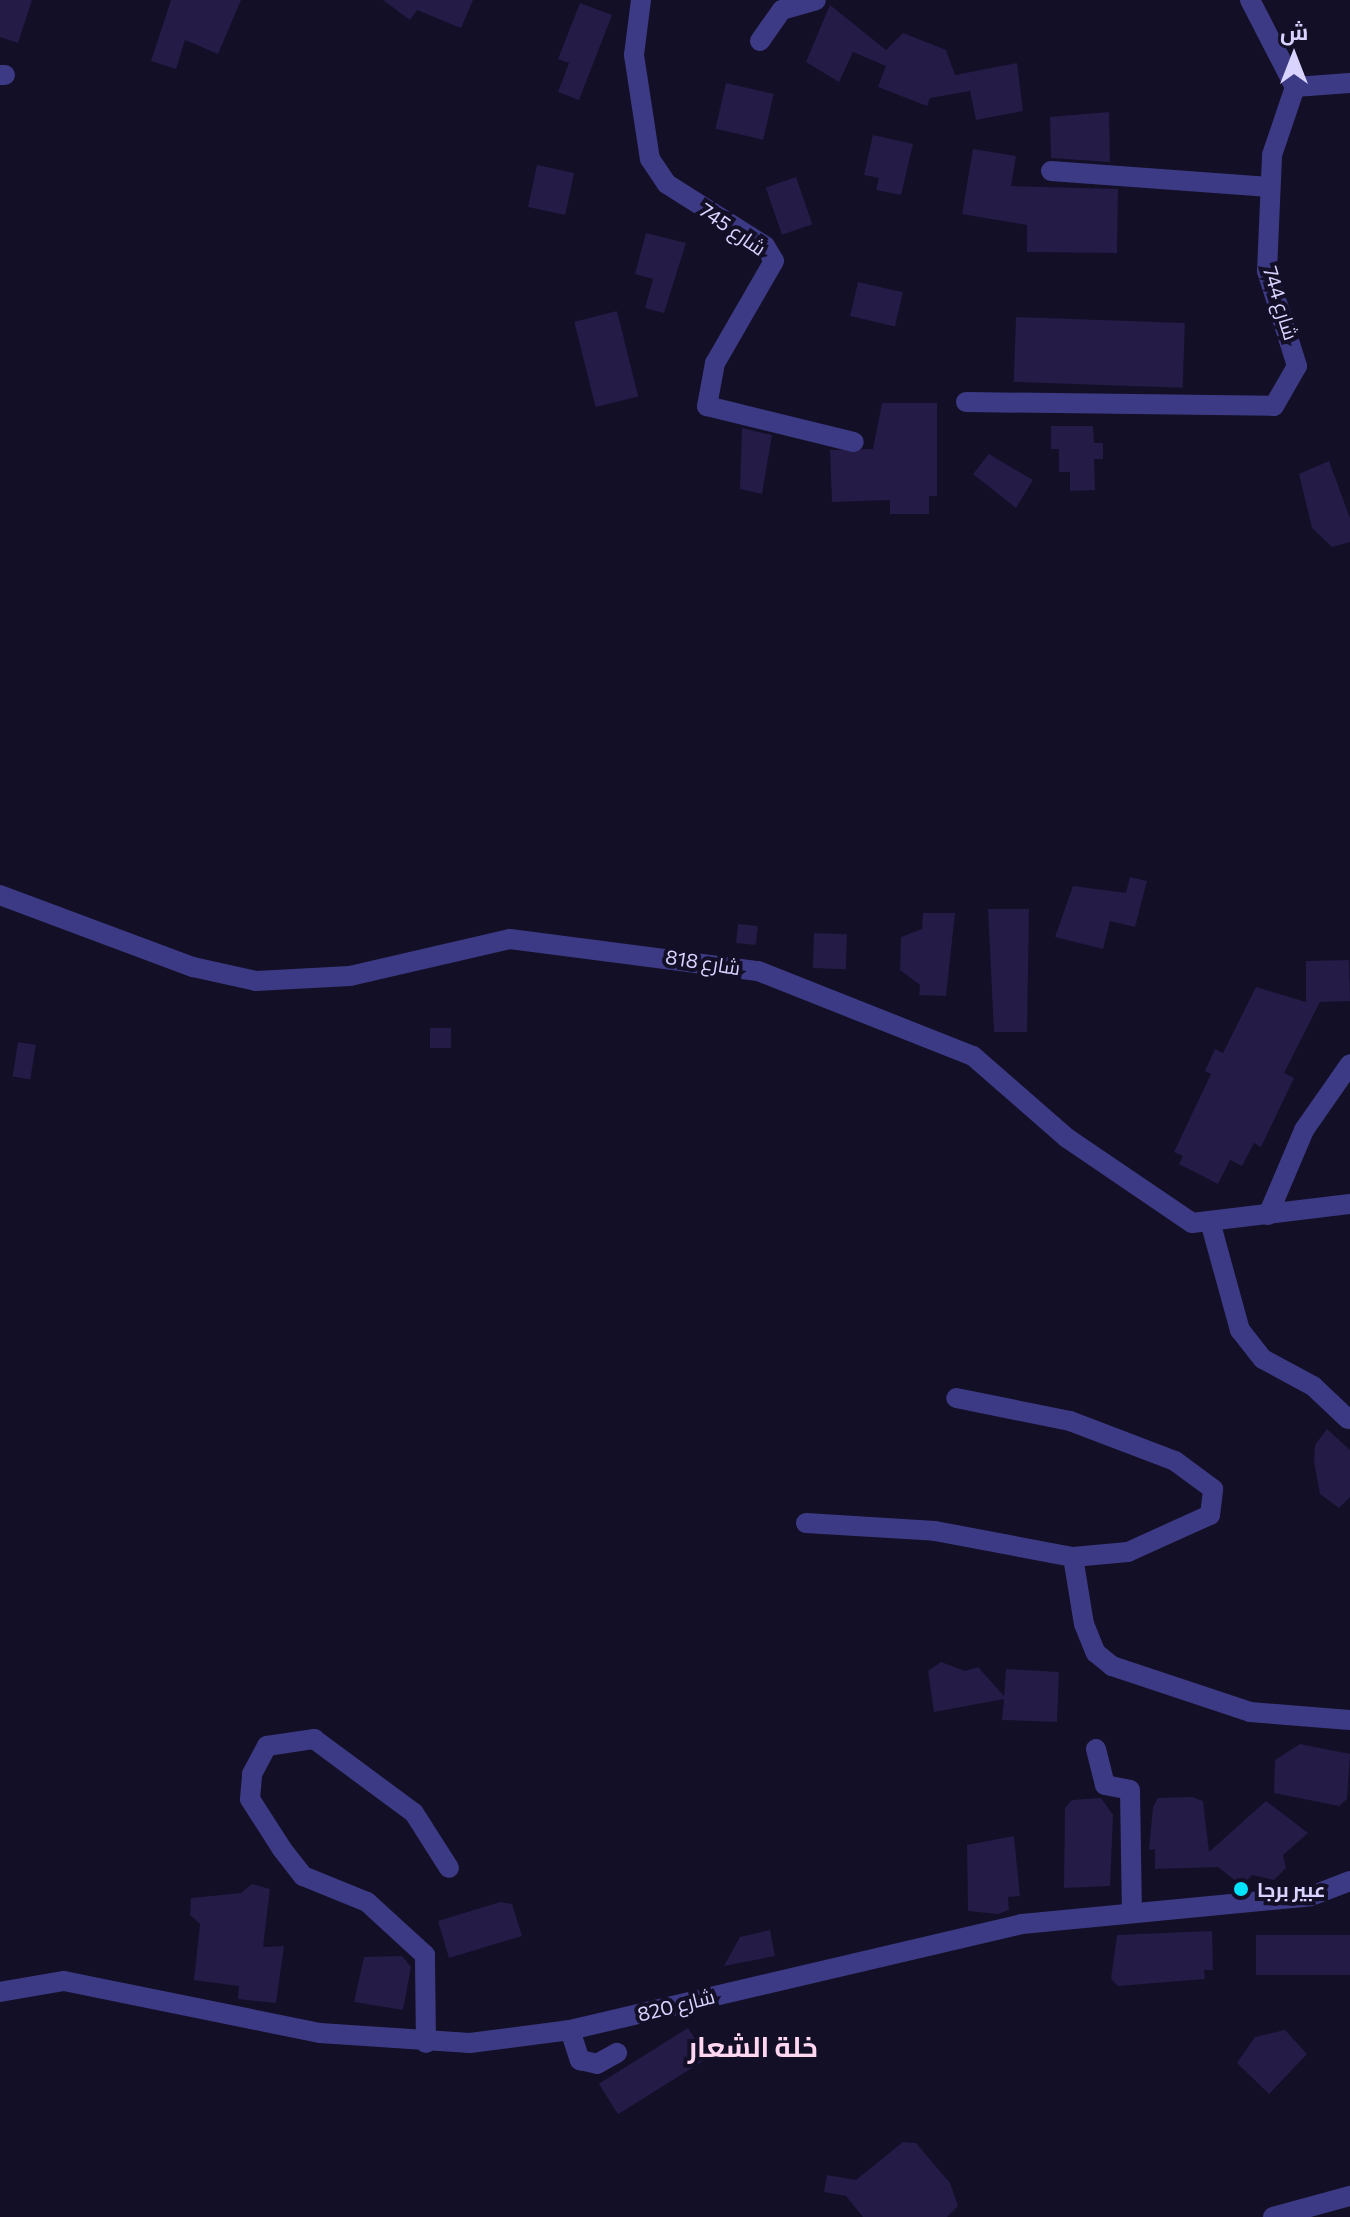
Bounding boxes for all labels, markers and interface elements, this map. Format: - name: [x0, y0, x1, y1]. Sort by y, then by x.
- north arrow: [1254, 16, 1334, 96]
- text: ش: [1280, 18, 1308, 45]
- street label: شارع 745: [695, 198, 771, 260]
- street label: شارع 744: [1258, 263, 1304, 343]
- street label: شارع 818: [664, 944, 742, 980]
- place label: عبير برجا: [1257, 1877, 1326, 1901]
- marker: عبير برجا: [1232, 1880, 1250, 1898]
- street label: شارع 820: [635, 1984, 717, 2026]
- district label: خلة الشعار: [688, 2029, 818, 2063]

